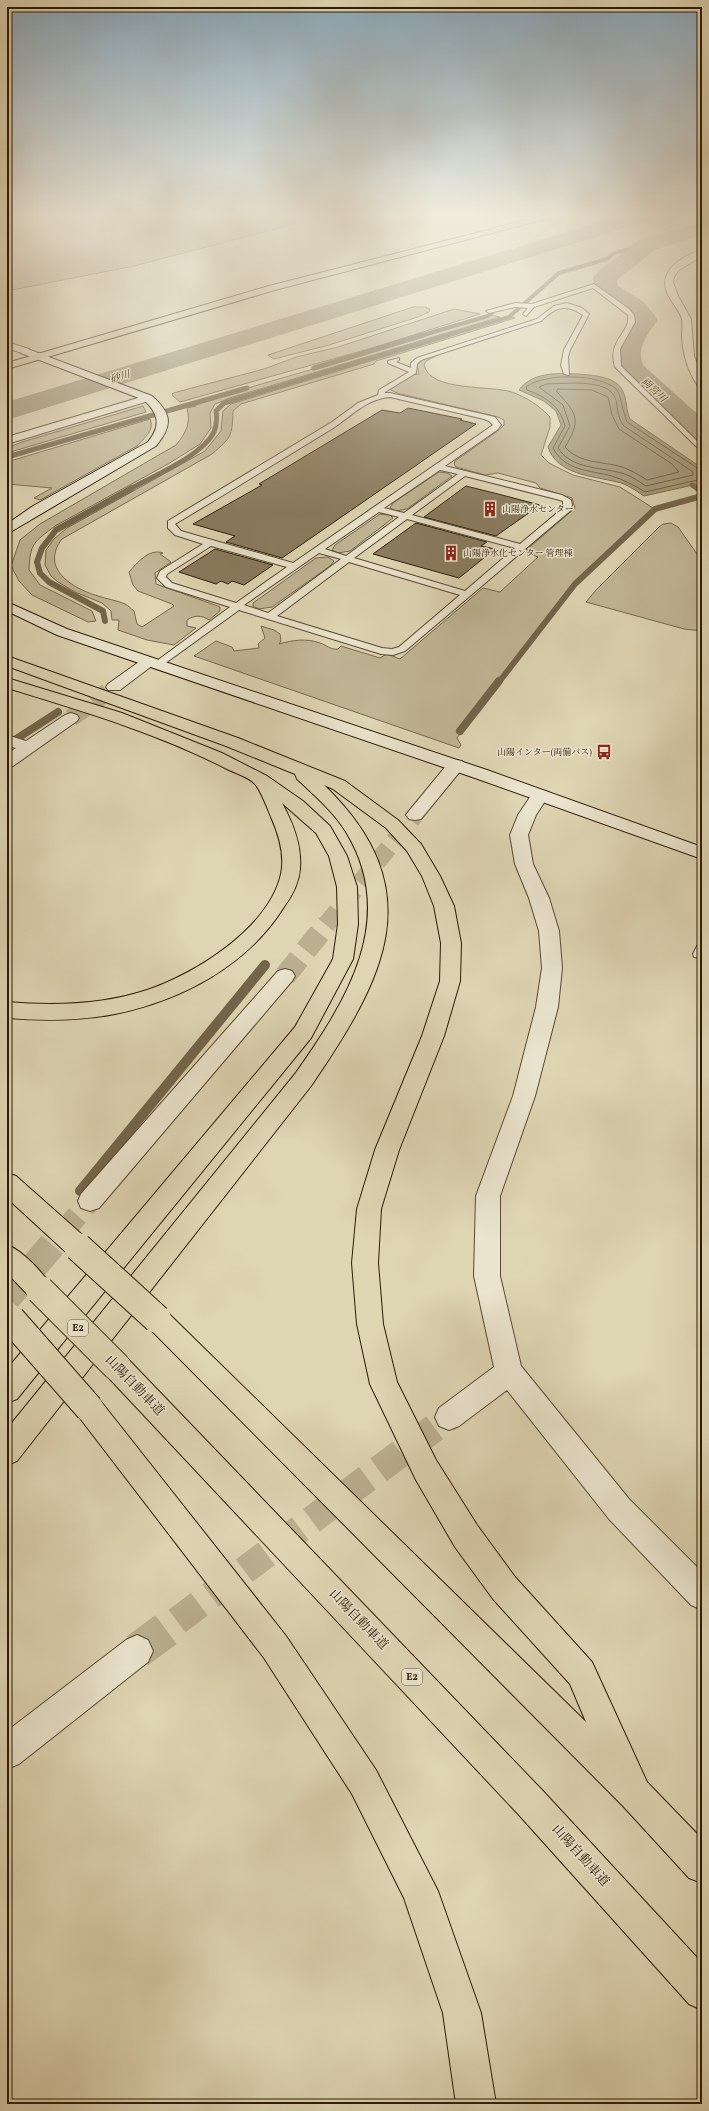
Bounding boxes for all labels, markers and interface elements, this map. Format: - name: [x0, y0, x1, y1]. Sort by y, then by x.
- water label: 砂川: [108, 367, 133, 387]
- water label: 両宮川: [638, 375, 670, 406]
- building icon: 山陽浄水センター: [481, 500, 499, 518]
- place label: 山陽浄水センター: [502, 503, 574, 516]
- building icon: 山陽浄水化センター 管理棟: [442, 544, 460, 562]
- place label: 山陽浄水化センター 管理棟: [463, 547, 572, 560]
- bus stop icon: 山陽インター(両備バス): [595, 743, 613, 761]
- place label: 山陽インター(両備バス): [497, 746, 592, 759]
- road number: E2: [68, 1320, 88, 1336]
- street label: 山陽自動車道: [100, 1352, 168, 1420]
- street label: 山陽自動車道: [324, 1586, 392, 1654]
- road number: E2: [402, 1669, 422, 1685]
- street label: 山陽自動車道: [547, 1821, 613, 1891]

